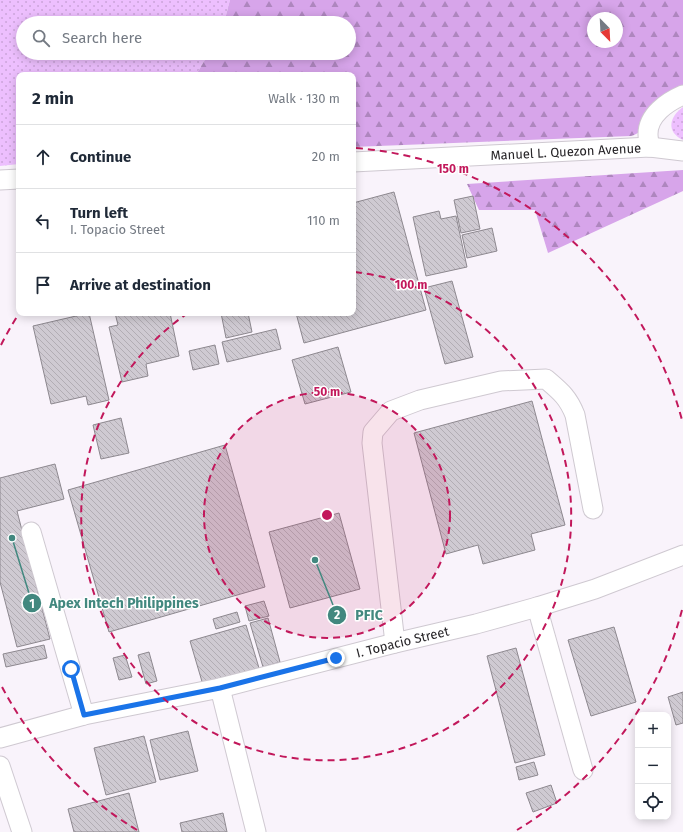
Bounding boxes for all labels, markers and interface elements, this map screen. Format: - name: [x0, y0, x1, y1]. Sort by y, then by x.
- north arrow: [587, 12, 623, 48]
- search box: [16, 16, 356, 60]
- icon: search: [30, 27, 52, 49]
- text: Search here: [62, 29, 142, 47]
- text: 2 min: [32, 88, 74, 109]
- text: Walk · 130 m: [268, 91, 340, 106]
- street label: Manuel L. Quezon Avenue: [490, 140, 641, 163]
- icon: ahead: [32, 146, 54, 168]
- text: Continue: [70, 148, 131, 166]
- text: 20 m: [312, 149, 340, 164]
- text: 150 m: [437, 162, 469, 176]
- text: Turn left: [70, 204, 128, 222]
- icon: left: [32, 210, 54, 232]
- text: 110 m: [307, 213, 340, 228]
- text: I. Topacio Street: [70, 222, 165, 237]
- icon: arrive: [32, 274, 54, 296]
- text: Arrive at destination: [70, 276, 211, 294]
- text: 100 m: [395, 278, 427, 292]
- text: 50 m: [314, 385, 340, 399]
- centre of rings: [320, 508, 334, 522]
- callout: Apex Intech Philippines: [22, 590, 207, 616]
- text: Apex Intech Philippines: [48, 595, 199, 612]
- text: 1: [29, 597, 35, 611]
- callout: PFIC: [327, 602, 390, 628]
- text: PFIC: [355, 607, 383, 624]
- text: 2: [334, 608, 340, 622]
- street label: I. Topacio Street: [354, 623, 451, 660]
- route end: [327, 649, 345, 667]
- route start: [62, 660, 80, 678]
- map controls: [635, 712, 671, 820]
- button: +: [635, 712, 671, 748]
- button: −: [635, 748, 671, 784]
- button: locate: [635, 784, 671, 820]

